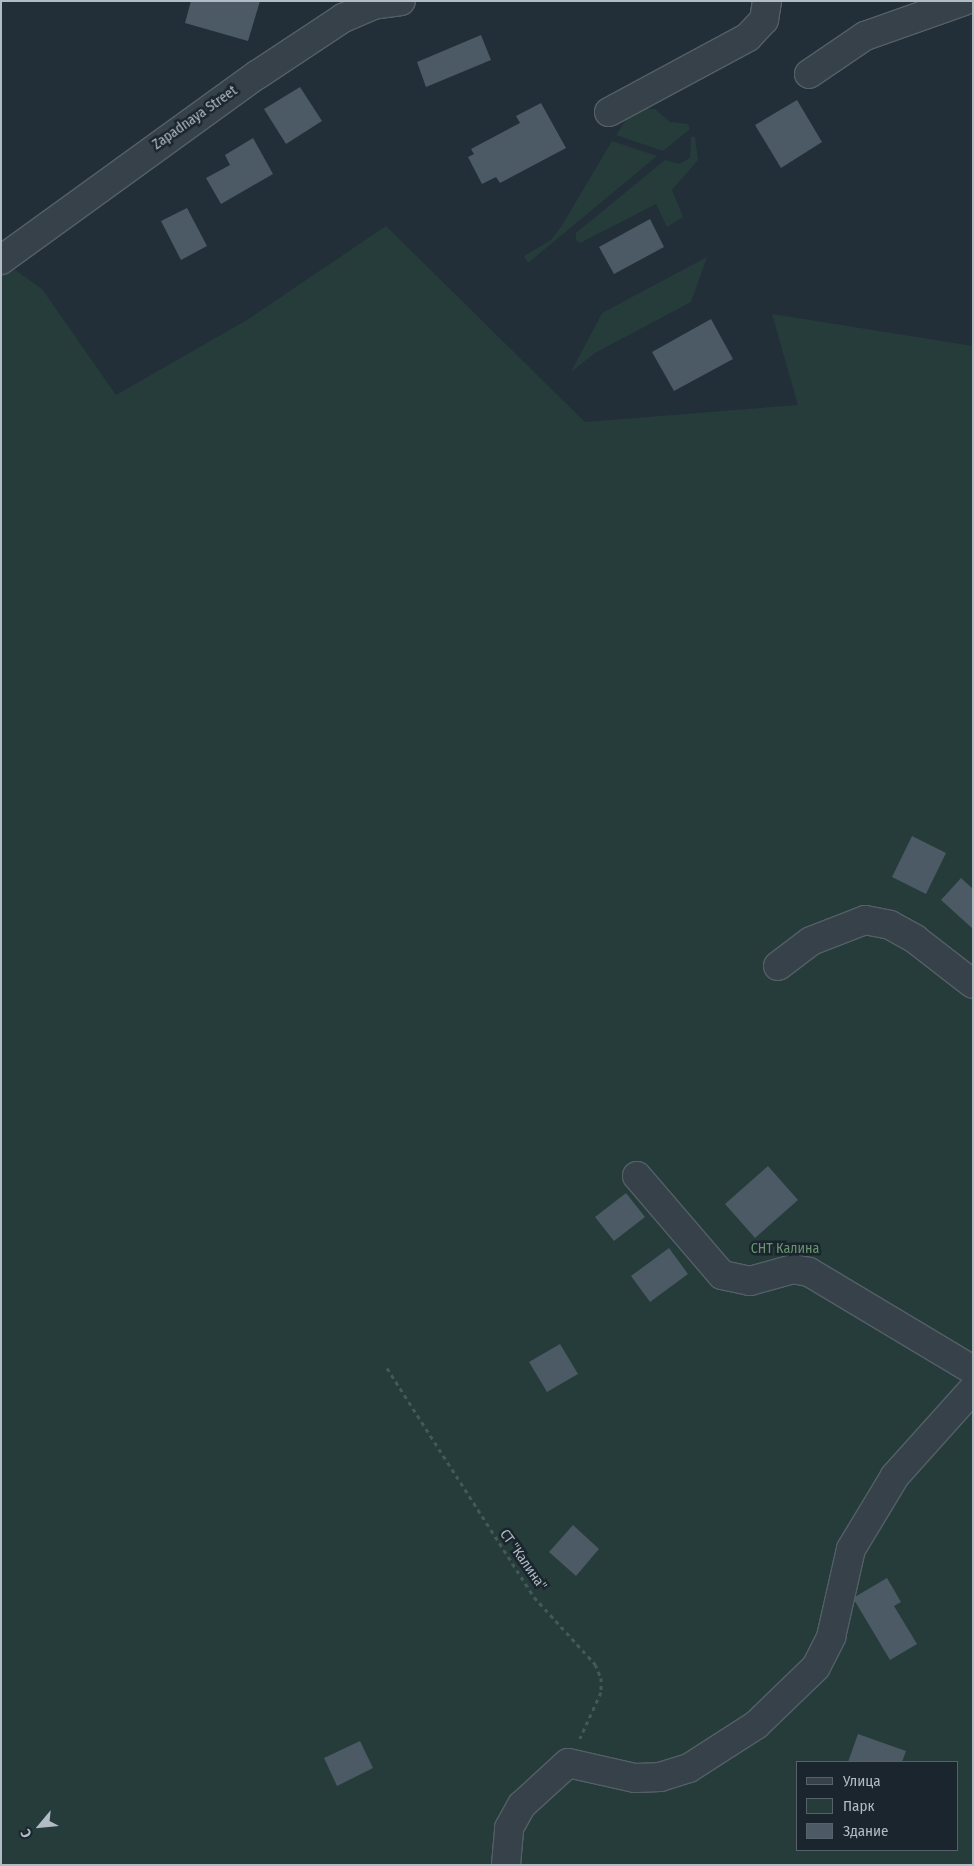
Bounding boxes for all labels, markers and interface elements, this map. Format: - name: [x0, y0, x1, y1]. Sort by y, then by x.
- street label: Zapadnaya Street: [149, 83, 241, 153]
- park label: СНТ Калина: [751, 1241, 819, 1257]
- street label: СТ "Калина": [496, 1526, 550, 1594]
- legend: [796, 1761, 959, 1851]
- text: Улица: [843, 1772, 881, 1790]
- text: Парк: [843, 1797, 874, 1815]
- north arrow: [15, 1801, 65, 1851]
- text: Здание: [843, 1822, 889, 1840]
- text: С: [17, 1826, 36, 1841]

